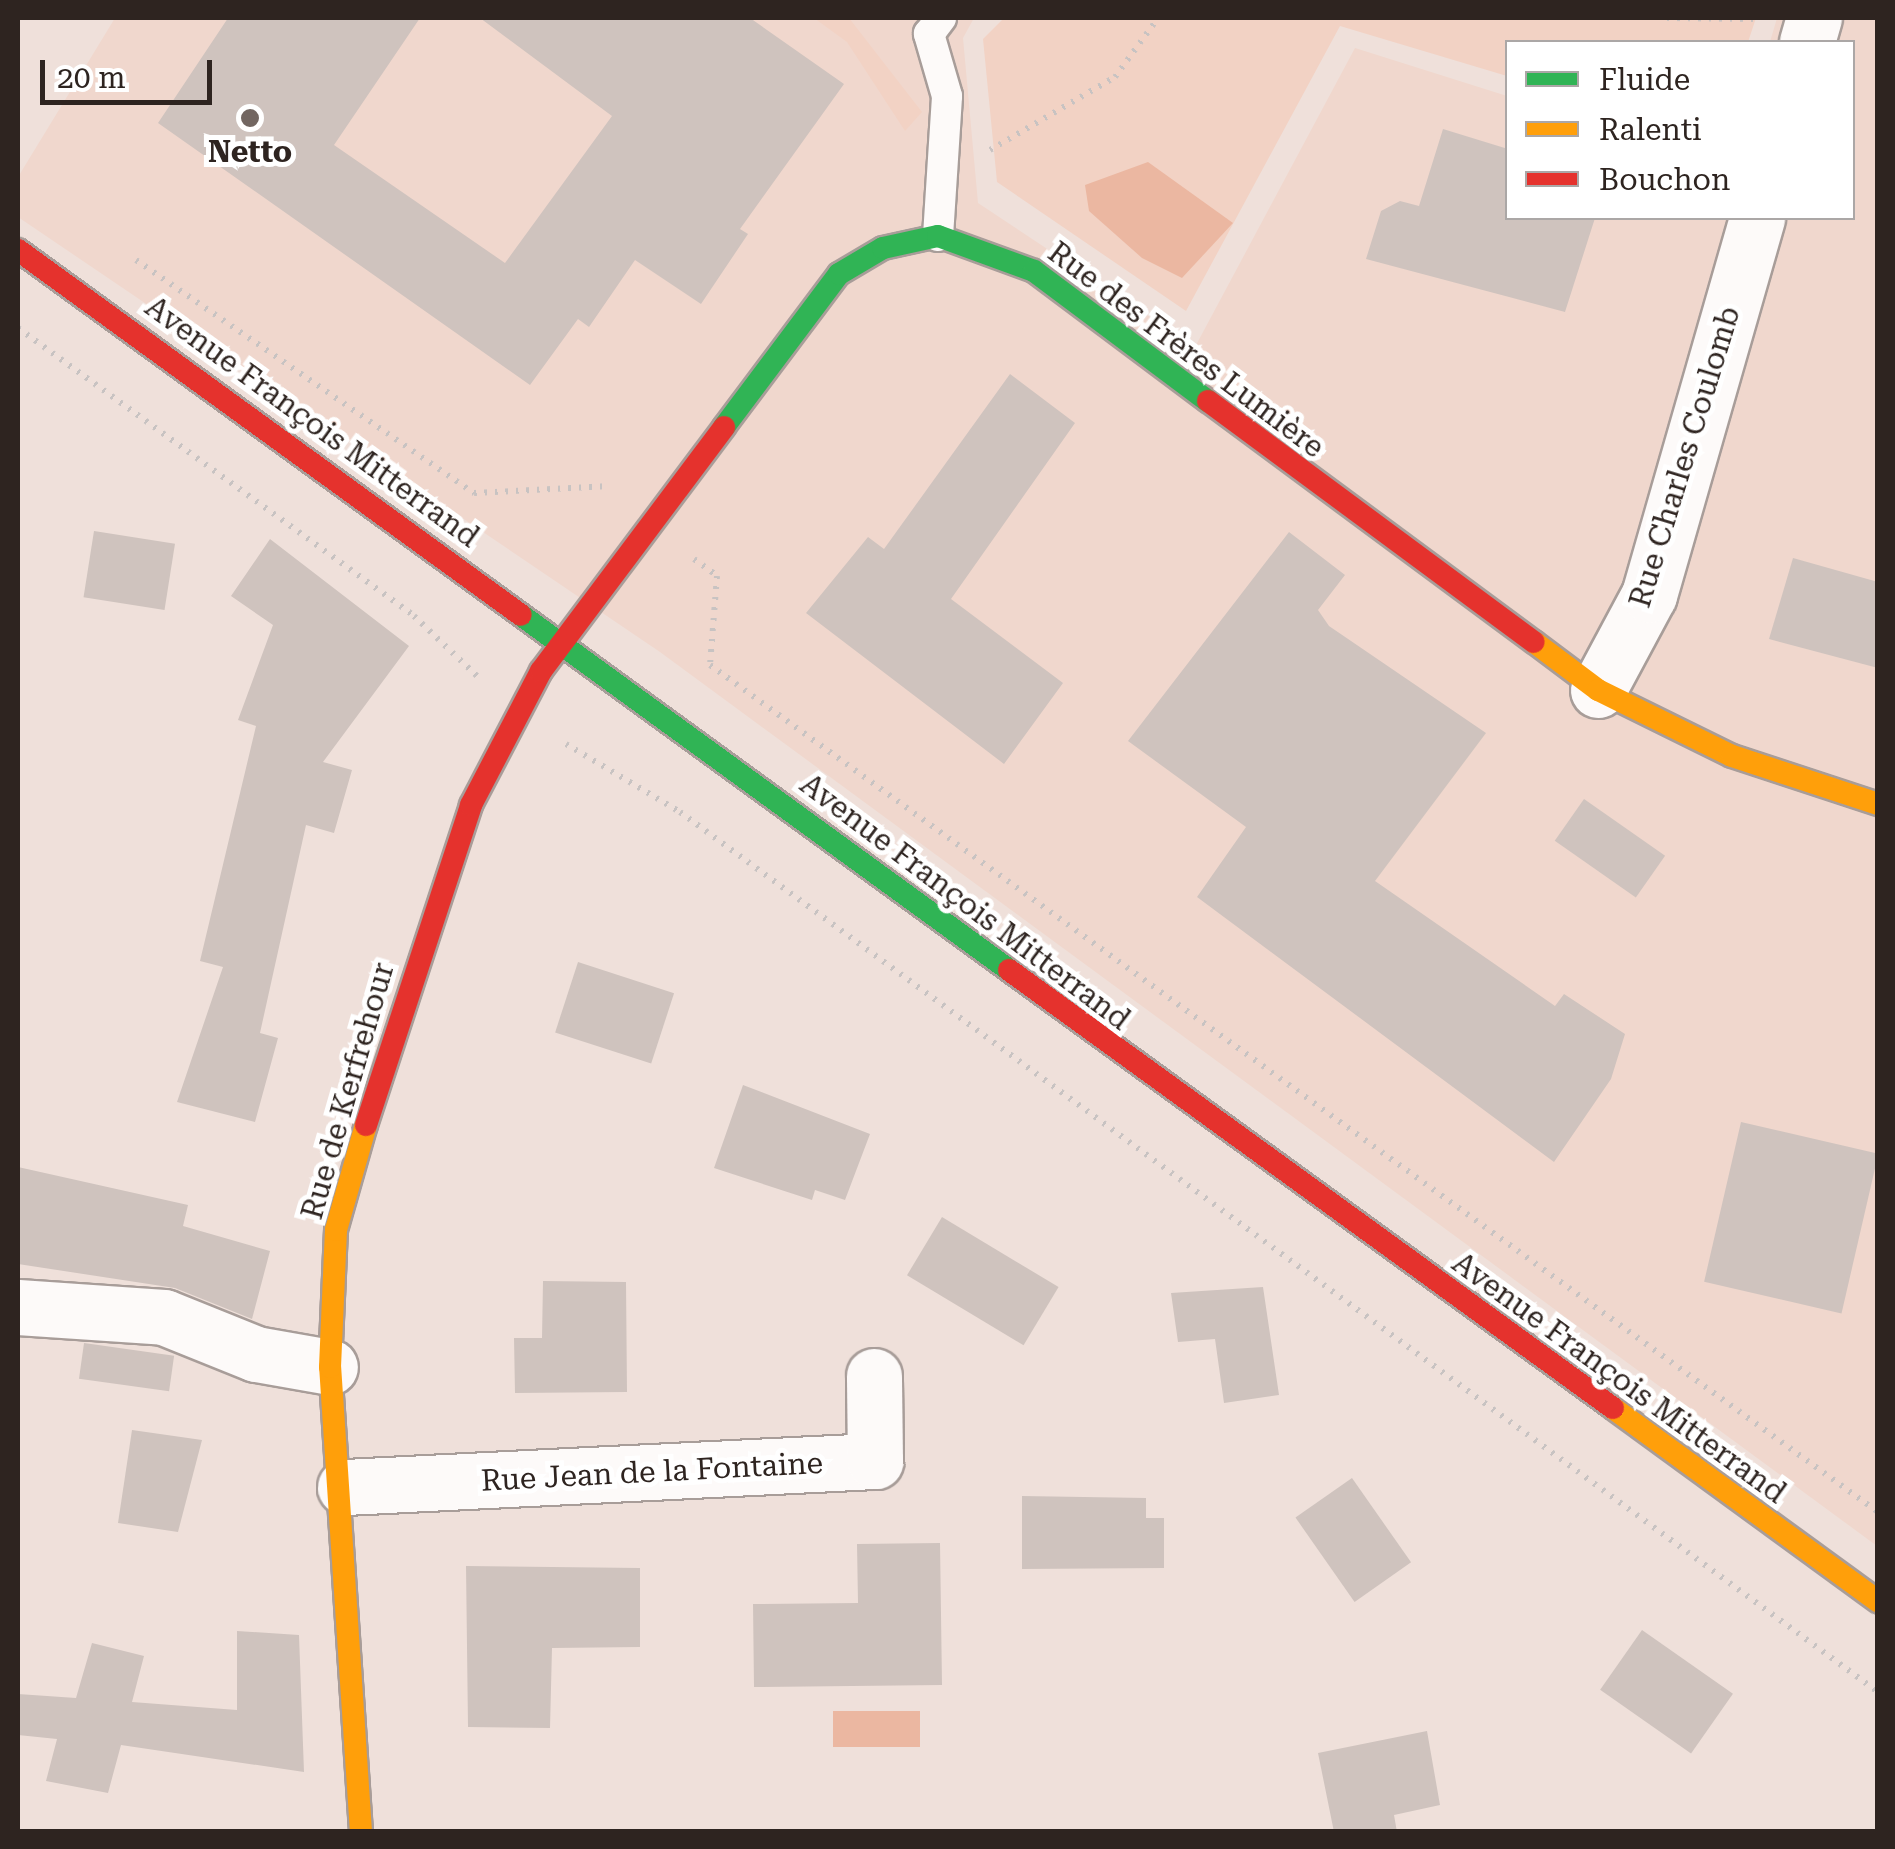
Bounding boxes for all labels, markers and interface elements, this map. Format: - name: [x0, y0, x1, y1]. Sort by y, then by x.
- scale bar: [45, 40, 218, 102]
- legend: [1505, 40, 1855, 220]
- text: 20 m: [57, 60, 126, 95]
- text: Fluide: [1599, 62, 1690, 97]
- marker: Netto: [239, 107, 261, 129]
- text: Ralenti: [1599, 112, 1702, 147]
- place label: Netto: [208, 134, 292, 170]
- text: Bouchon: [1599, 162, 1730, 197]
- street label: Rue des Frères Lumière: [1041, 234, 1331, 466]
- street label: Avenue François Mitterrand: [138, 289, 486, 555]
- street label: Rue Charles Coulomb: [1622, 302, 1748, 612]
- street label: Avenue François Mitterrand: [793, 766, 1137, 1038]
- street label: Rue de Kerfrehour: [294, 959, 402, 1223]
- street label: Avenue François Mitterrand: [1445, 1245, 1793, 1511]
- street label: Rue Jean de la Fontaine: [480, 1445, 824, 1499]

